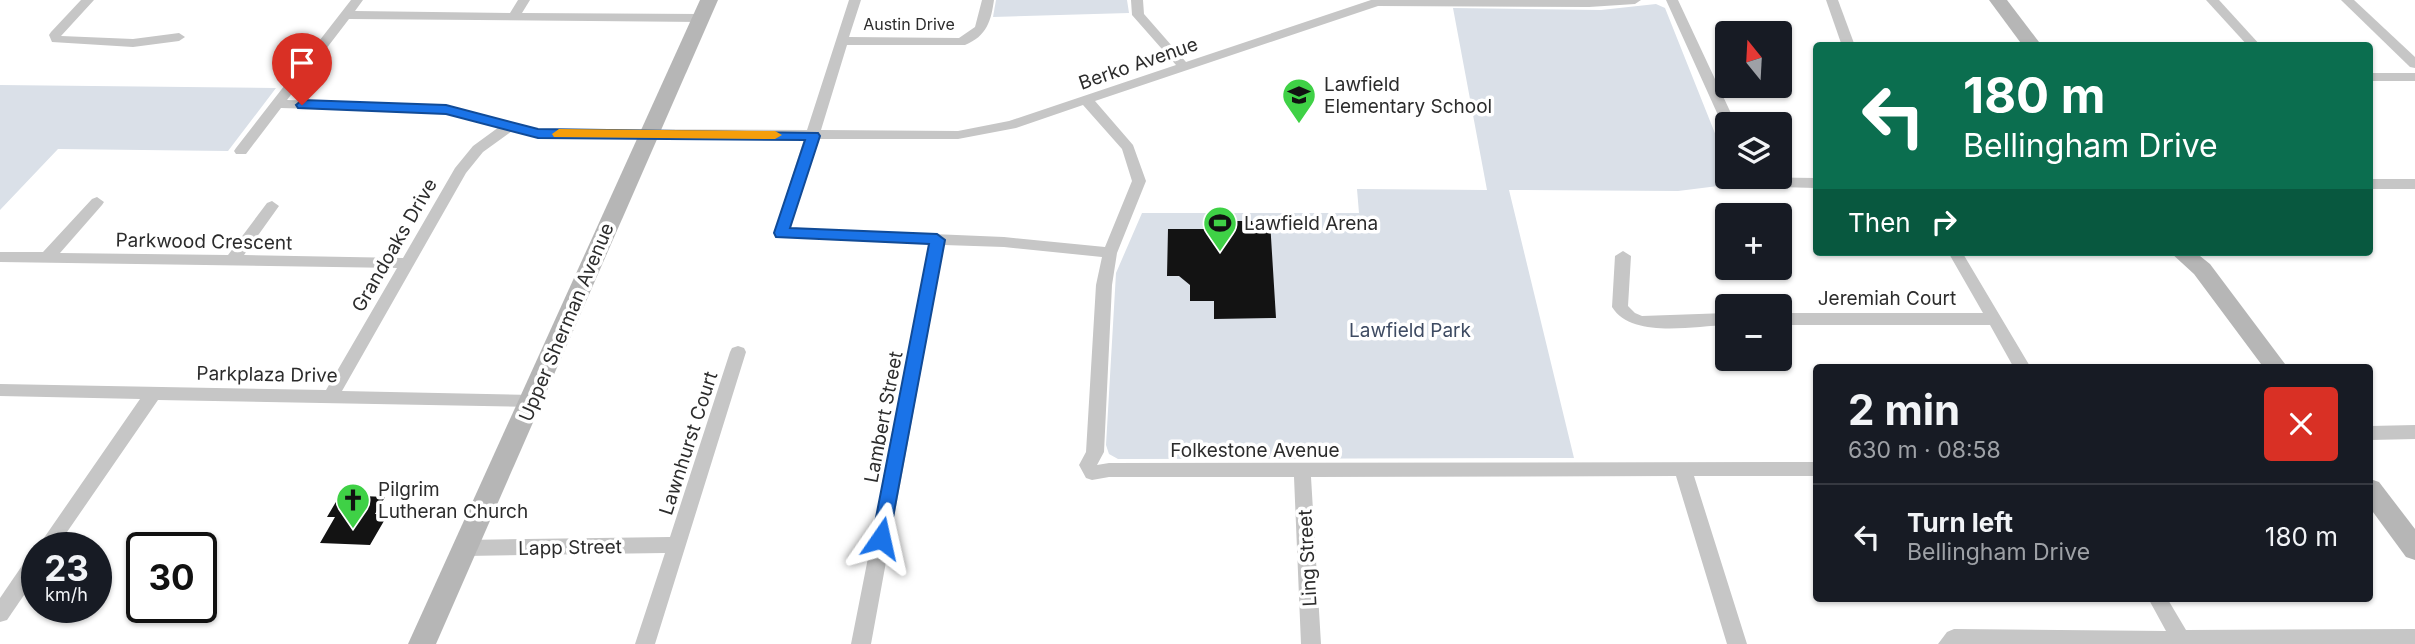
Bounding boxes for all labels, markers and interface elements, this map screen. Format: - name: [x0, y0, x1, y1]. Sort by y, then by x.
- street label: Austin Drive: [863, 14, 955, 34]
- north arrow: [1715, 21, 1792, 98]
- map controls: [1715, 21, 1792, 371]
- street label: Berko Avenue: [1076, 32, 1201, 95]
- pin: [272, 33, 332, 105]
- icon: arrive: [283, 44, 321, 82]
- text: 180 m: [1963, 66, 2105, 125]
- icon: left: [1848, 70, 1939, 161]
- place label: Lawfield Elementary School: [1324, 73, 1492, 118]
- school or university icon: Lawfield Elementary School: [1280, 76, 1318, 125]
- button: layers: [1715, 112, 1792, 189]
- text: Bellingham Drive: [1963, 126, 2218, 165]
- street label: Grandoaks Drive: [347, 175, 442, 316]
- button: +: [1715, 203, 1792, 280]
- icon: right: [1925, 203, 1963, 241]
- sports icon: Lawfield Arena: [1201, 204, 1239, 253]
- text: Then: [1848, 207, 1911, 238]
- place label: Lawfield Arena: [1244, 212, 1378, 235]
- street label: Upper Sherman Avenue: [514, 219, 619, 425]
- street label: Parkwood Crescent: [115, 228, 293, 255]
- street label: Jeremiah Court: [1818, 287, 1956, 310]
- button: −: [1715, 294, 1792, 371]
- park label: Lawfield Park: [1349, 319, 1472, 342]
- street label: Lambert Street: [859, 349, 908, 485]
- street label: Parkplaza Drive: [196, 362, 338, 387]
- street label: Lawnhurst Court: [654, 368, 723, 518]
- text: 2 min: [1848, 384, 1960, 435]
- button: close: [2264, 387, 2338, 461]
- text: 630 m · 08:58: [1848, 436, 2001, 464]
- street label: Folkestone Avenue: [1170, 439, 1340, 462]
- place label: Pilgrim Lutheran Church: [378, 478, 528, 523]
- church icon: Pilgrim Lutheran Church: [334, 481, 372, 530]
- position arrow: [844, 501, 918, 575]
- text: Turn left: [1907, 507, 2013, 538]
- street label: Ling Street: [1293, 509, 1322, 607]
- icon: left: [1848, 518, 1886, 556]
- text: 180 m: [2265, 521, 2338, 552]
- speed limit sign: 30: [126, 532, 217, 623]
- street label: Lapp Street: [518, 535, 622, 560]
- text: Bellingham Drive: [1907, 538, 2090, 566]
- text: 23: [44, 547, 89, 589]
- text: km/h: [45, 584, 88, 605]

